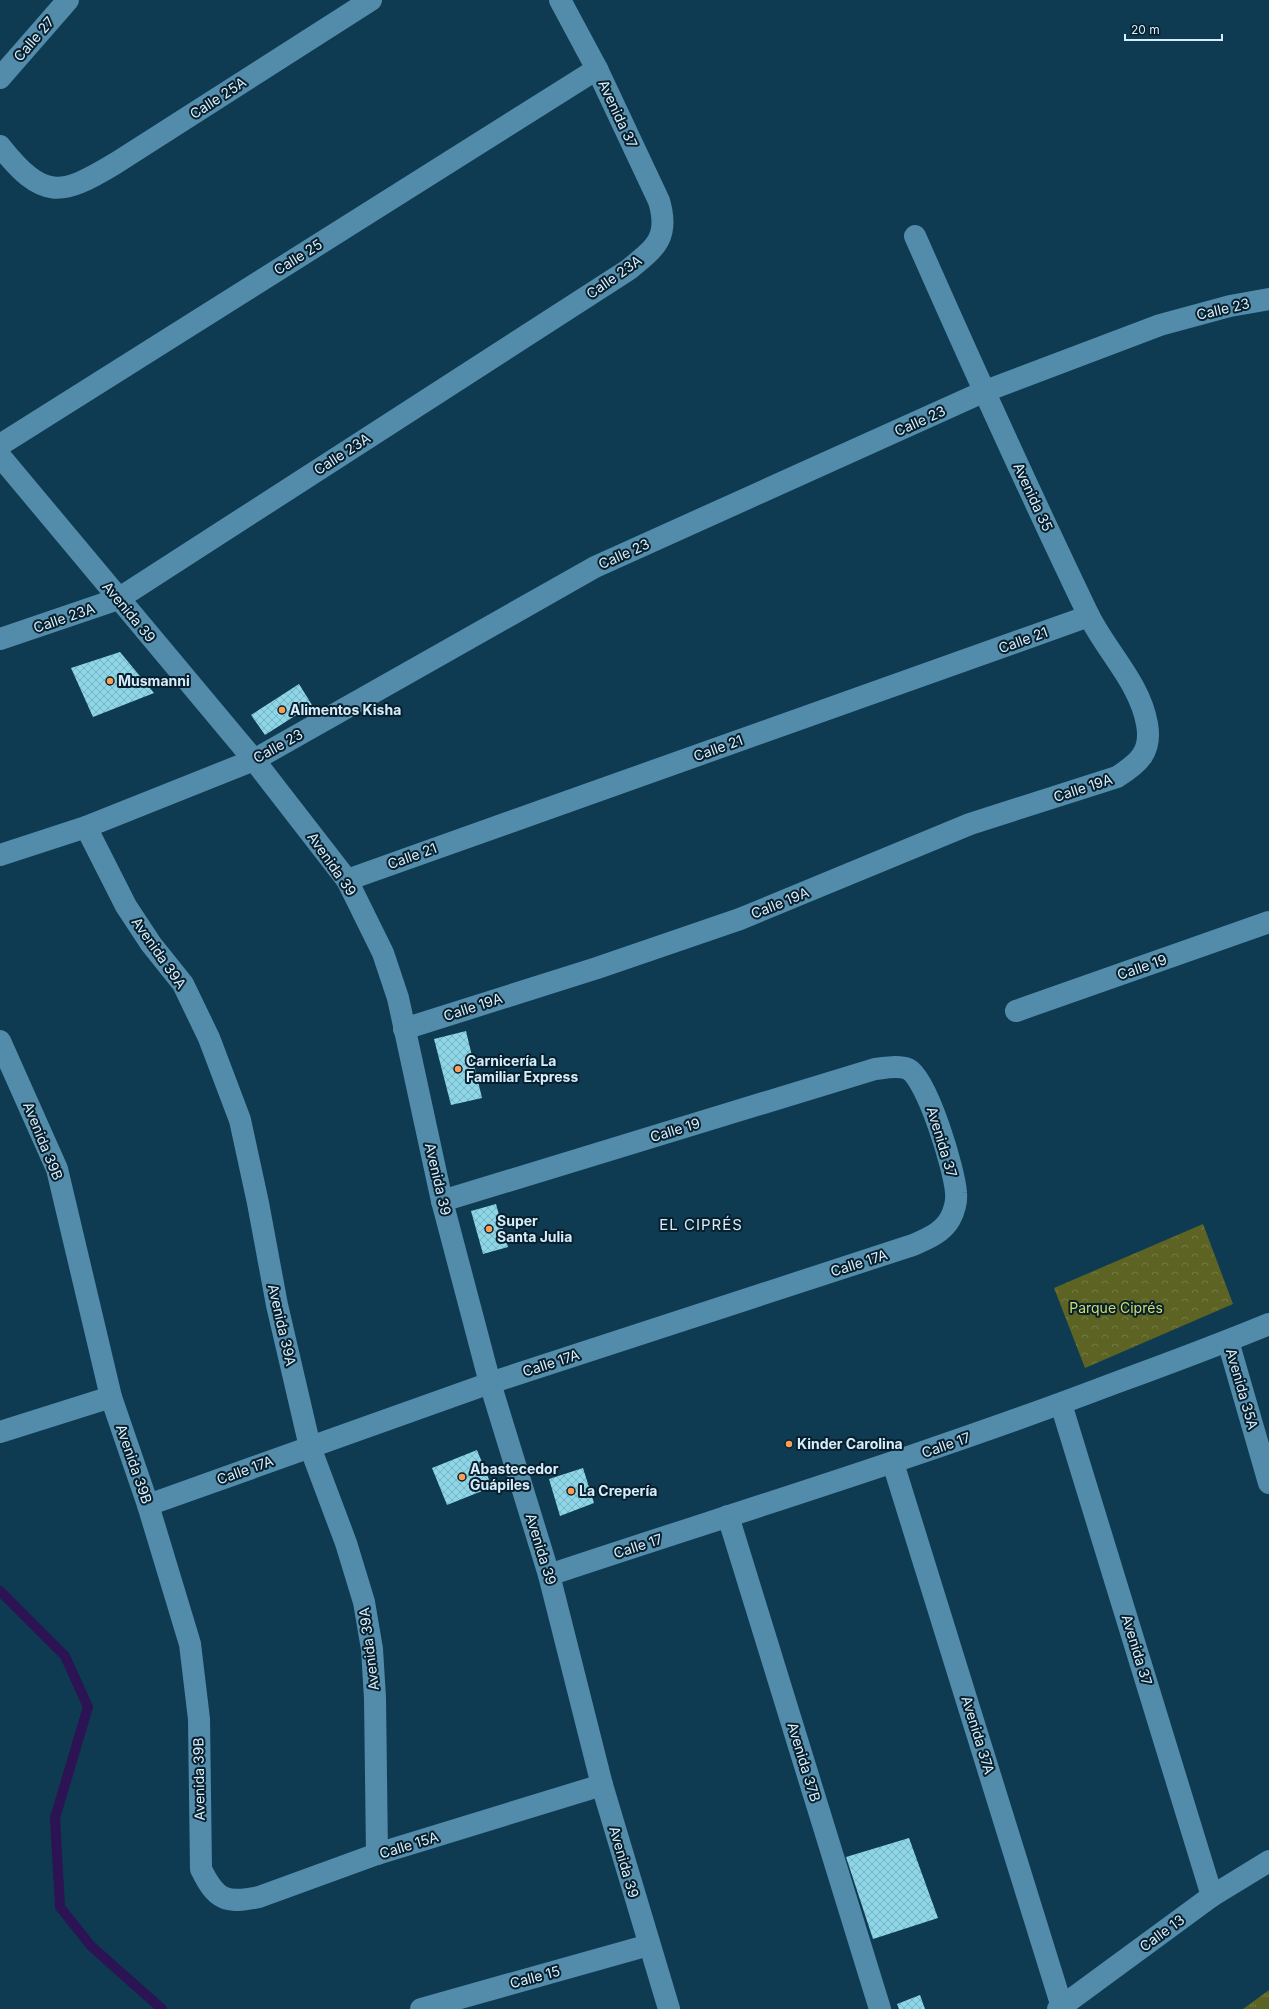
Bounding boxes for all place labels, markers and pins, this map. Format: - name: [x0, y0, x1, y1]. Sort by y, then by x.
- place label: Musmanni: [118, 672, 190, 689]
- marker: Musmanni: [105, 676, 115, 686]
- place label: Alimentos Kisha: [290, 701, 401, 718]
- marker: Alimentos Kisha: [277, 705, 287, 715]
- place label: Carnicería La Familiar Express: [466, 1052, 578, 1085]
- marker: Carnicería La Familiar Express: [453, 1064, 463, 1074]
- place label: Super Santa Julia: [497, 1212, 572, 1245]
- marker: Super Santa Julia: [484, 1224, 494, 1234]
- place label: Kinder Carolina: [797, 1435, 903, 1452]
- marker: Kinder Carolina: [784, 1439, 794, 1449]
- place label: Abastecedor Guápiles: [470, 1460, 559, 1493]
- marker: Abastecedor Guápiles: [457, 1472, 467, 1482]
- place label: La Crepería: [579, 1482, 657, 1499]
- marker: La Crepería: [566, 1486, 576, 1496]

